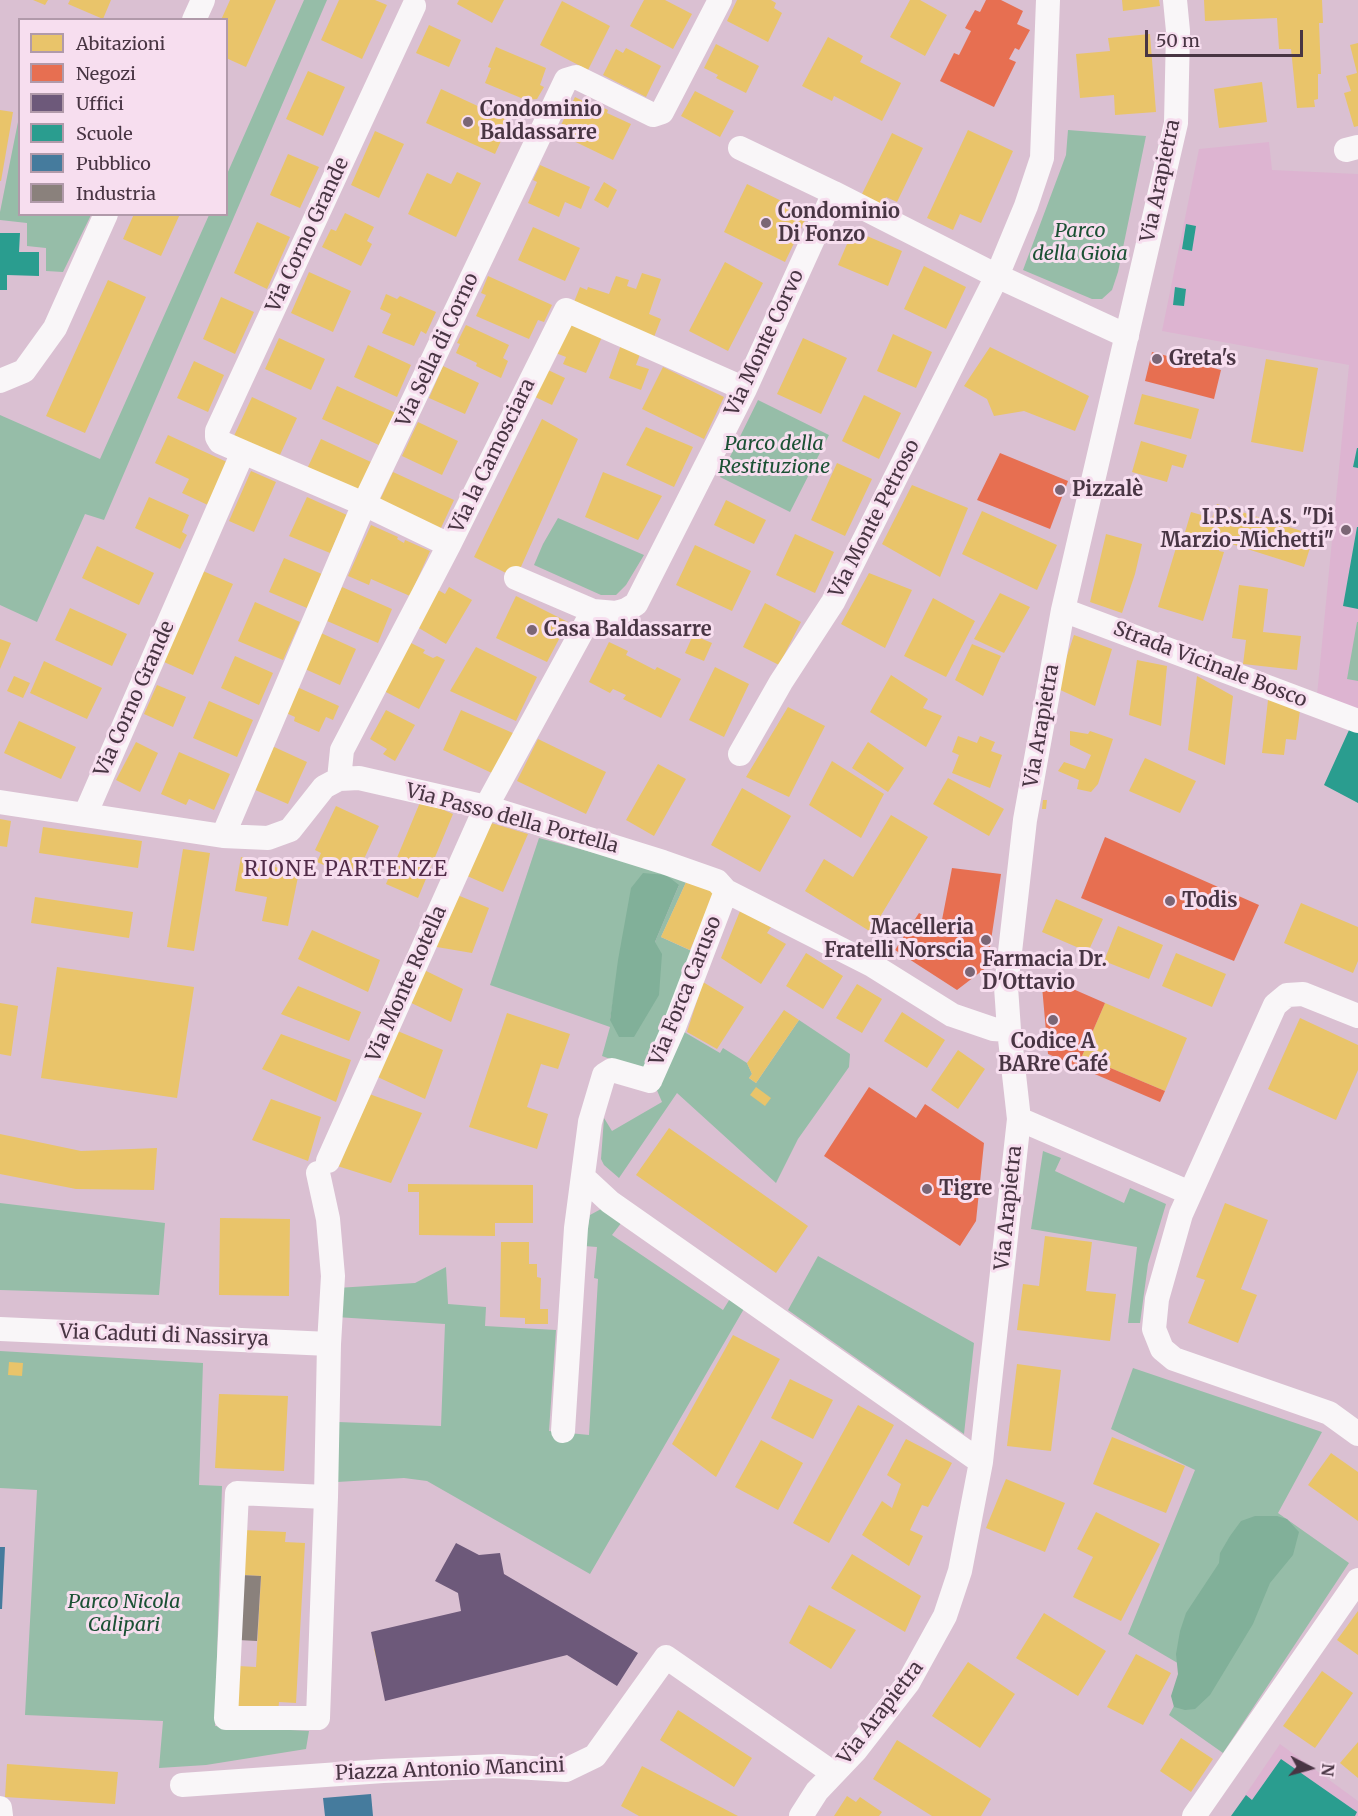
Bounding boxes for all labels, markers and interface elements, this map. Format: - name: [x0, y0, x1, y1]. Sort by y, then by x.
- legend: [18, 18, 228, 216]
- scale bar: [1148, 18, 1306, 56]
- text: 50 m: [1156, 29, 1200, 52]
- text: Abitazioni: [76, 32, 165, 55]
- text: Negozi: [76, 62, 136, 85]
- text: Uffici: [76, 92, 124, 115]
- place label: Condominio Baldassarre: [480, 98, 602, 145]
- marker: Condominio Baldassarre: [461, 115, 475, 129]
- street label: Via Arapietra: [1136, 117, 1186, 245]
- text: Scuole: [76, 122, 133, 145]
- text: Pubblico: [76, 152, 151, 175]
- street label: Via Corno Grande: [262, 154, 354, 316]
- text: Industria: [76, 182, 156, 205]
- place label: Condominio Di Fonzo: [778, 200, 900, 247]
- marker: Condominio Di Fonzo: [759, 216, 773, 230]
- park label: Parco della Gioia: [1032, 219, 1128, 266]
- street label: Via Monte Corvo: [721, 266, 809, 420]
- street label: Via Sella di Corno: [392, 269, 484, 431]
- place label: Greta's: [1169, 347, 1236, 371]
- marker: Greta's: [1150, 352, 1164, 366]
- street label: Via la Camosciara: [445, 375, 541, 537]
- park label: Parco della Restituzione: [718, 432, 830, 479]
- street label: Via Monte Petroso: [825, 436, 925, 602]
- place label: Pizzalè: [1072, 478, 1143, 502]
- marker: Pizzalè: [1053, 483, 1067, 497]
- place label: I.P.S.I.A.S. "Di Marzio-Michetti": [1160, 506, 1334, 553]
- marker: I.P.S.I.A.S. "Di Marzio-Michetti": [1339, 523, 1353, 537]
- street label: Via Corno Grande: [90, 617, 180, 781]
- street label: Strada Vicinale Bosco: [1110, 617, 1310, 713]
- place label: Casa Baldassarre: [544, 618, 712, 642]
- marker: Casa Baldassarre: [525, 623, 539, 637]
- street label: Via Arapietra: [1019, 662, 1065, 790]
- street label: Via Passo della Portella: [403, 779, 621, 859]
- district label: RIONE PARTENZE: [244, 857, 448, 883]
- place label: Todis: [1182, 889, 1238, 913]
- marker: Todis: [1163, 894, 1177, 908]
- street label: Via Monte Rotella: [362, 902, 452, 1066]
- street label: Via Forca Caruso: [645, 913, 727, 1069]
- place label: Macelleria Fratelli Norscia: [824, 916, 974, 963]
- marker: Macelleria Fratelli Norscia: [979, 933, 993, 947]
- place label: Farmacia Dr. D'Ottavio: [982, 948, 1107, 995]
- marker: Farmacia Dr. D'Ottavio: [963, 965, 977, 979]
- marker: Codice A BARre Café: [1046, 1013, 1060, 1027]
- place label: Codice A BARre Café: [998, 1030, 1108, 1077]
- street label: Via Arapietra: [991, 1145, 1027, 1271]
- place label: Tigre: [939, 1177, 992, 1201]
- marker: Tigre: [920, 1182, 934, 1196]
- street label: Via Caduti di Nassirya: [59, 1320, 269, 1352]
- park label: Parco Nicola Calipari: [68, 1590, 180, 1637]
- street label: Via Arapietra: [833, 1656, 929, 1770]
- north arrow: [1280, 1738, 1340, 1798]
- street label: Piazza Antonio Mancini: [335, 1754, 565, 1786]
- text: N: [1317, 1763, 1339, 1777]

